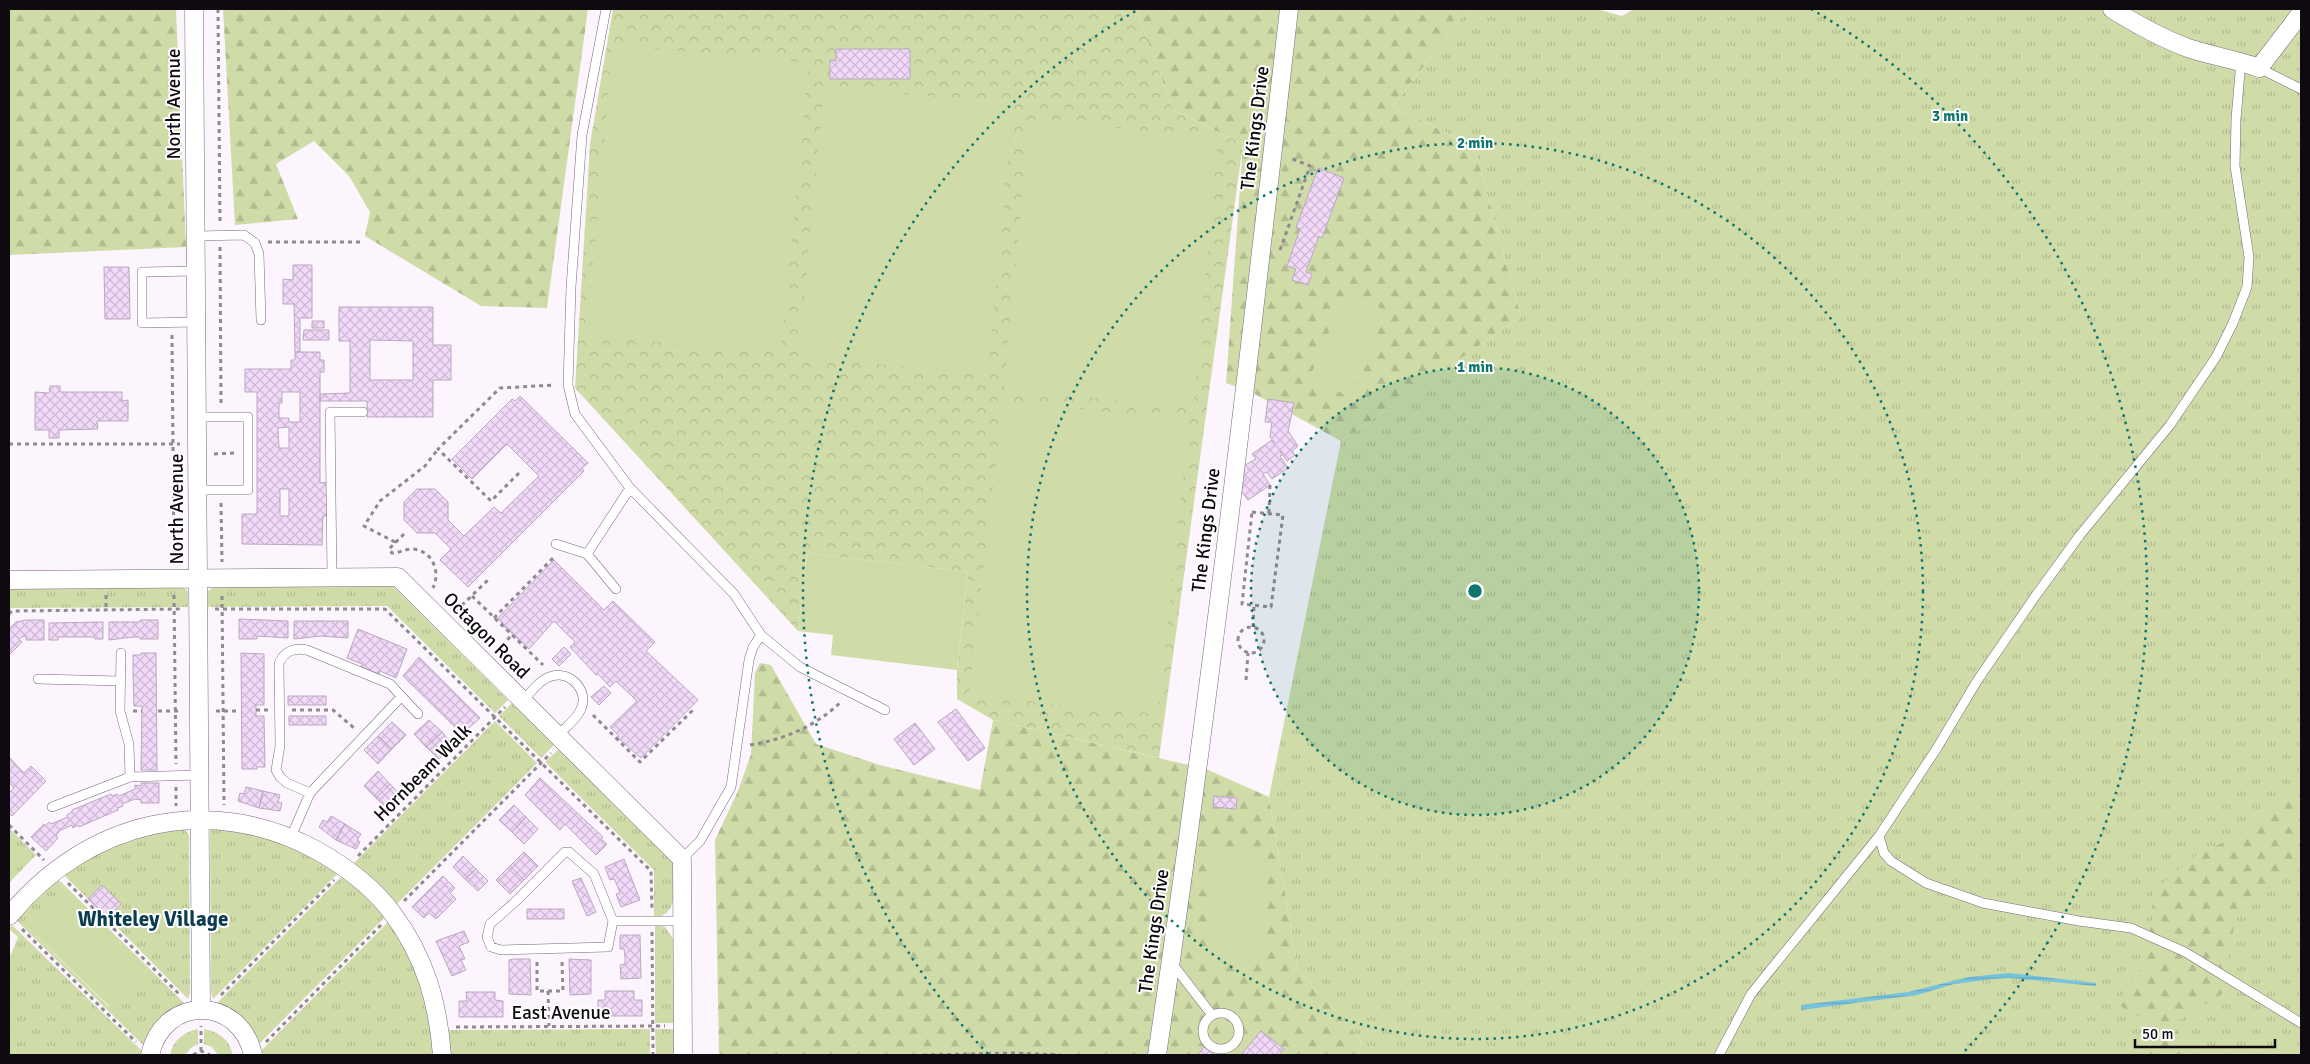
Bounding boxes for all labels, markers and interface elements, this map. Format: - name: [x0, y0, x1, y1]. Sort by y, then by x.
- street label: North Avenue: [162, 49, 186, 159]
- street label: The Kings Drive: [1235, 65, 1275, 192]
- text: 3 min: [1932, 107, 1968, 125]
- text: 2 min: [1457, 134, 1493, 152]
- text: 1 min: [1457, 358, 1493, 376]
- street label: North Avenue: [165, 454, 189, 564]
- street label: The Kings Drive: [1186, 467, 1226, 594]
- centre of rings: [1466, 582, 1484, 600]
- street label: Octagon Road: [438, 587, 535, 684]
- street label: Hornbeam Walk: [369, 718, 477, 827]
- street label: The Kings Drive: [1133, 867, 1175, 995]
- district label: Whiteley Village: [78, 906, 228, 932]
- street label: East Avenue: [512, 1001, 610, 1025]
- scale bar: [2135, 1016, 2275, 1048]
- text: 50 m: [2142, 1025, 2173, 1043]

